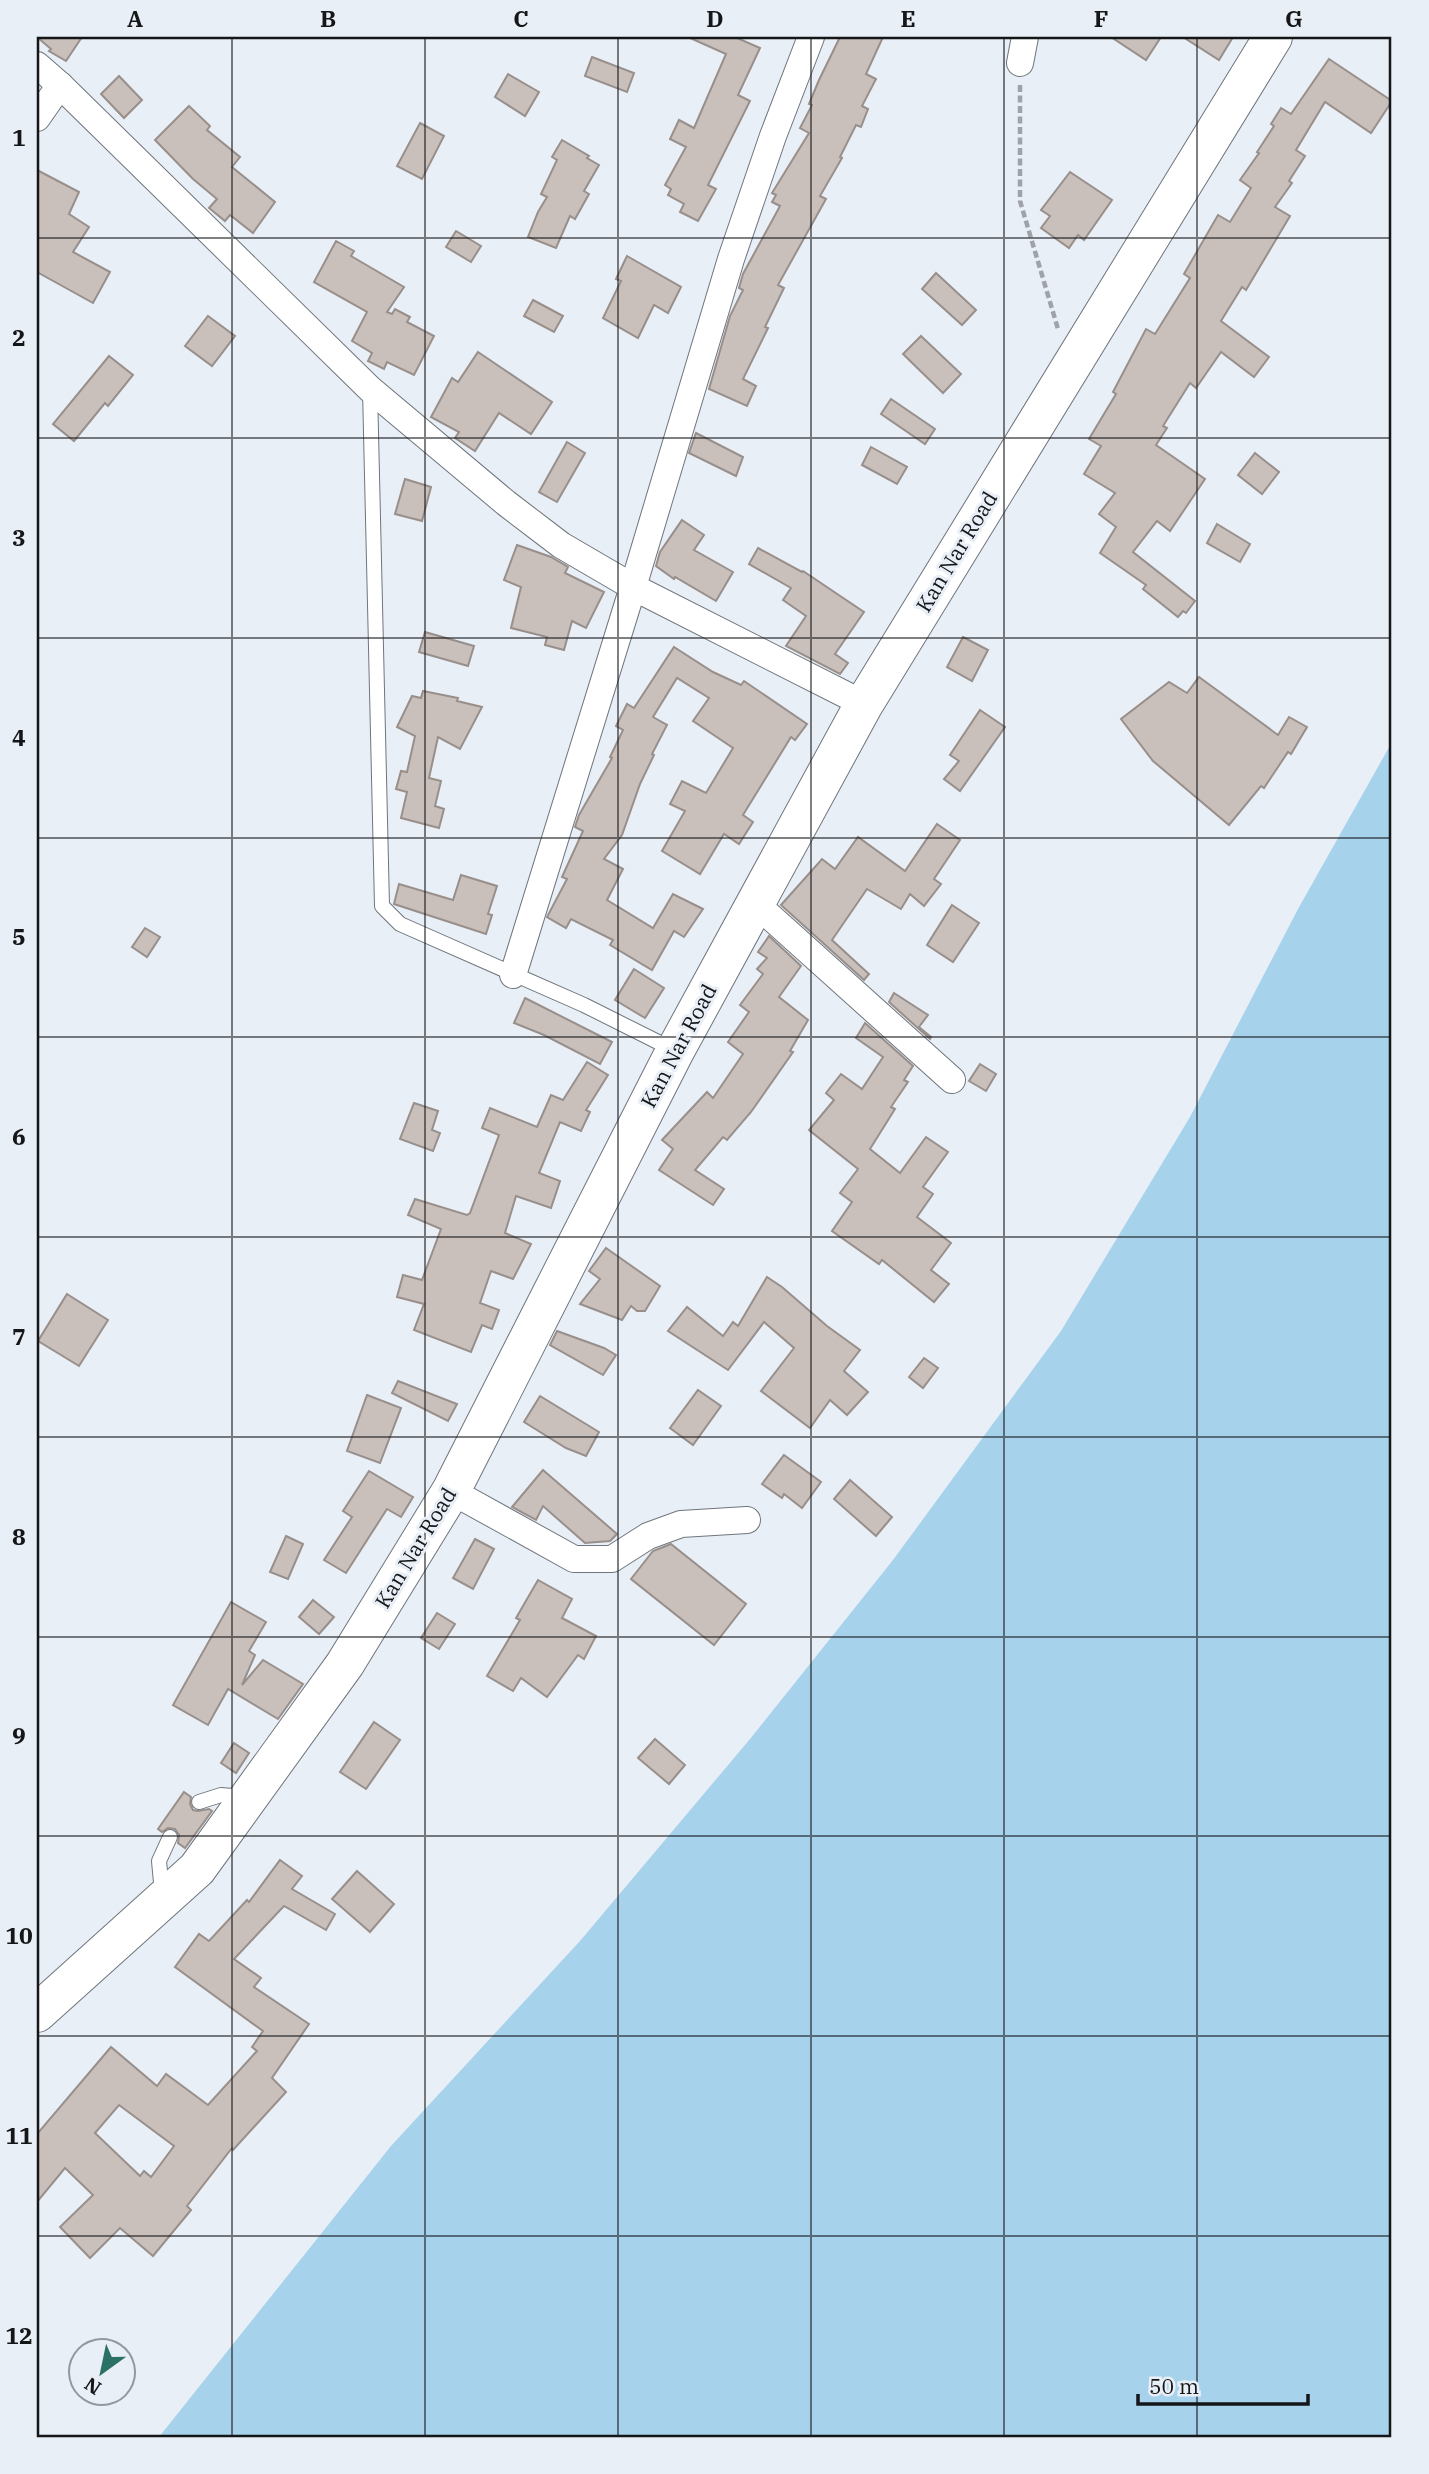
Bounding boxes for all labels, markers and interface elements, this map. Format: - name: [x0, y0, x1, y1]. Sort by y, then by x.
- text: A: [127, 3, 143, 33]
- text: B: [320, 3, 336, 33]
- text: C: [513, 3, 529, 33]
- text: D: [706, 3, 724, 33]
- text: E: [900, 3, 916, 33]
- text: F: [1094, 3, 1108, 33]
- text: G: [1285, 3, 1303, 33]
- text: 1: [12, 122, 26, 152]
- text: 2: [12, 322, 26, 352]
- street label: Kan Nar Road: [909, 486, 1003, 617]
- text: 3: [12, 522, 26, 552]
- text: 4: [12, 722, 26, 752]
- text: 5: [12, 921, 26, 951]
- street label: Kan Nar Road: [634, 979, 723, 1112]
- text: 6: [12, 1121, 26, 1151]
- text: 7: [12, 1321, 26, 1351]
- street label: Kan Nar Road: [368, 1482, 462, 1613]
- text: 8: [12, 1521, 26, 1551]
- text: 9: [12, 1720, 26, 1750]
- text: 10: [5, 1920, 33, 1950]
- text: 11: [5, 2120, 33, 2150]
- text: 12: [5, 2320, 33, 2350]
- north arrow: [66, 2338, 136, 2408]
- scale bar: [1138, 2362, 1308, 2406]
- text: N: [80, 2372, 106, 2400]
- text: 50 m: [1149, 2372, 1199, 2400]

